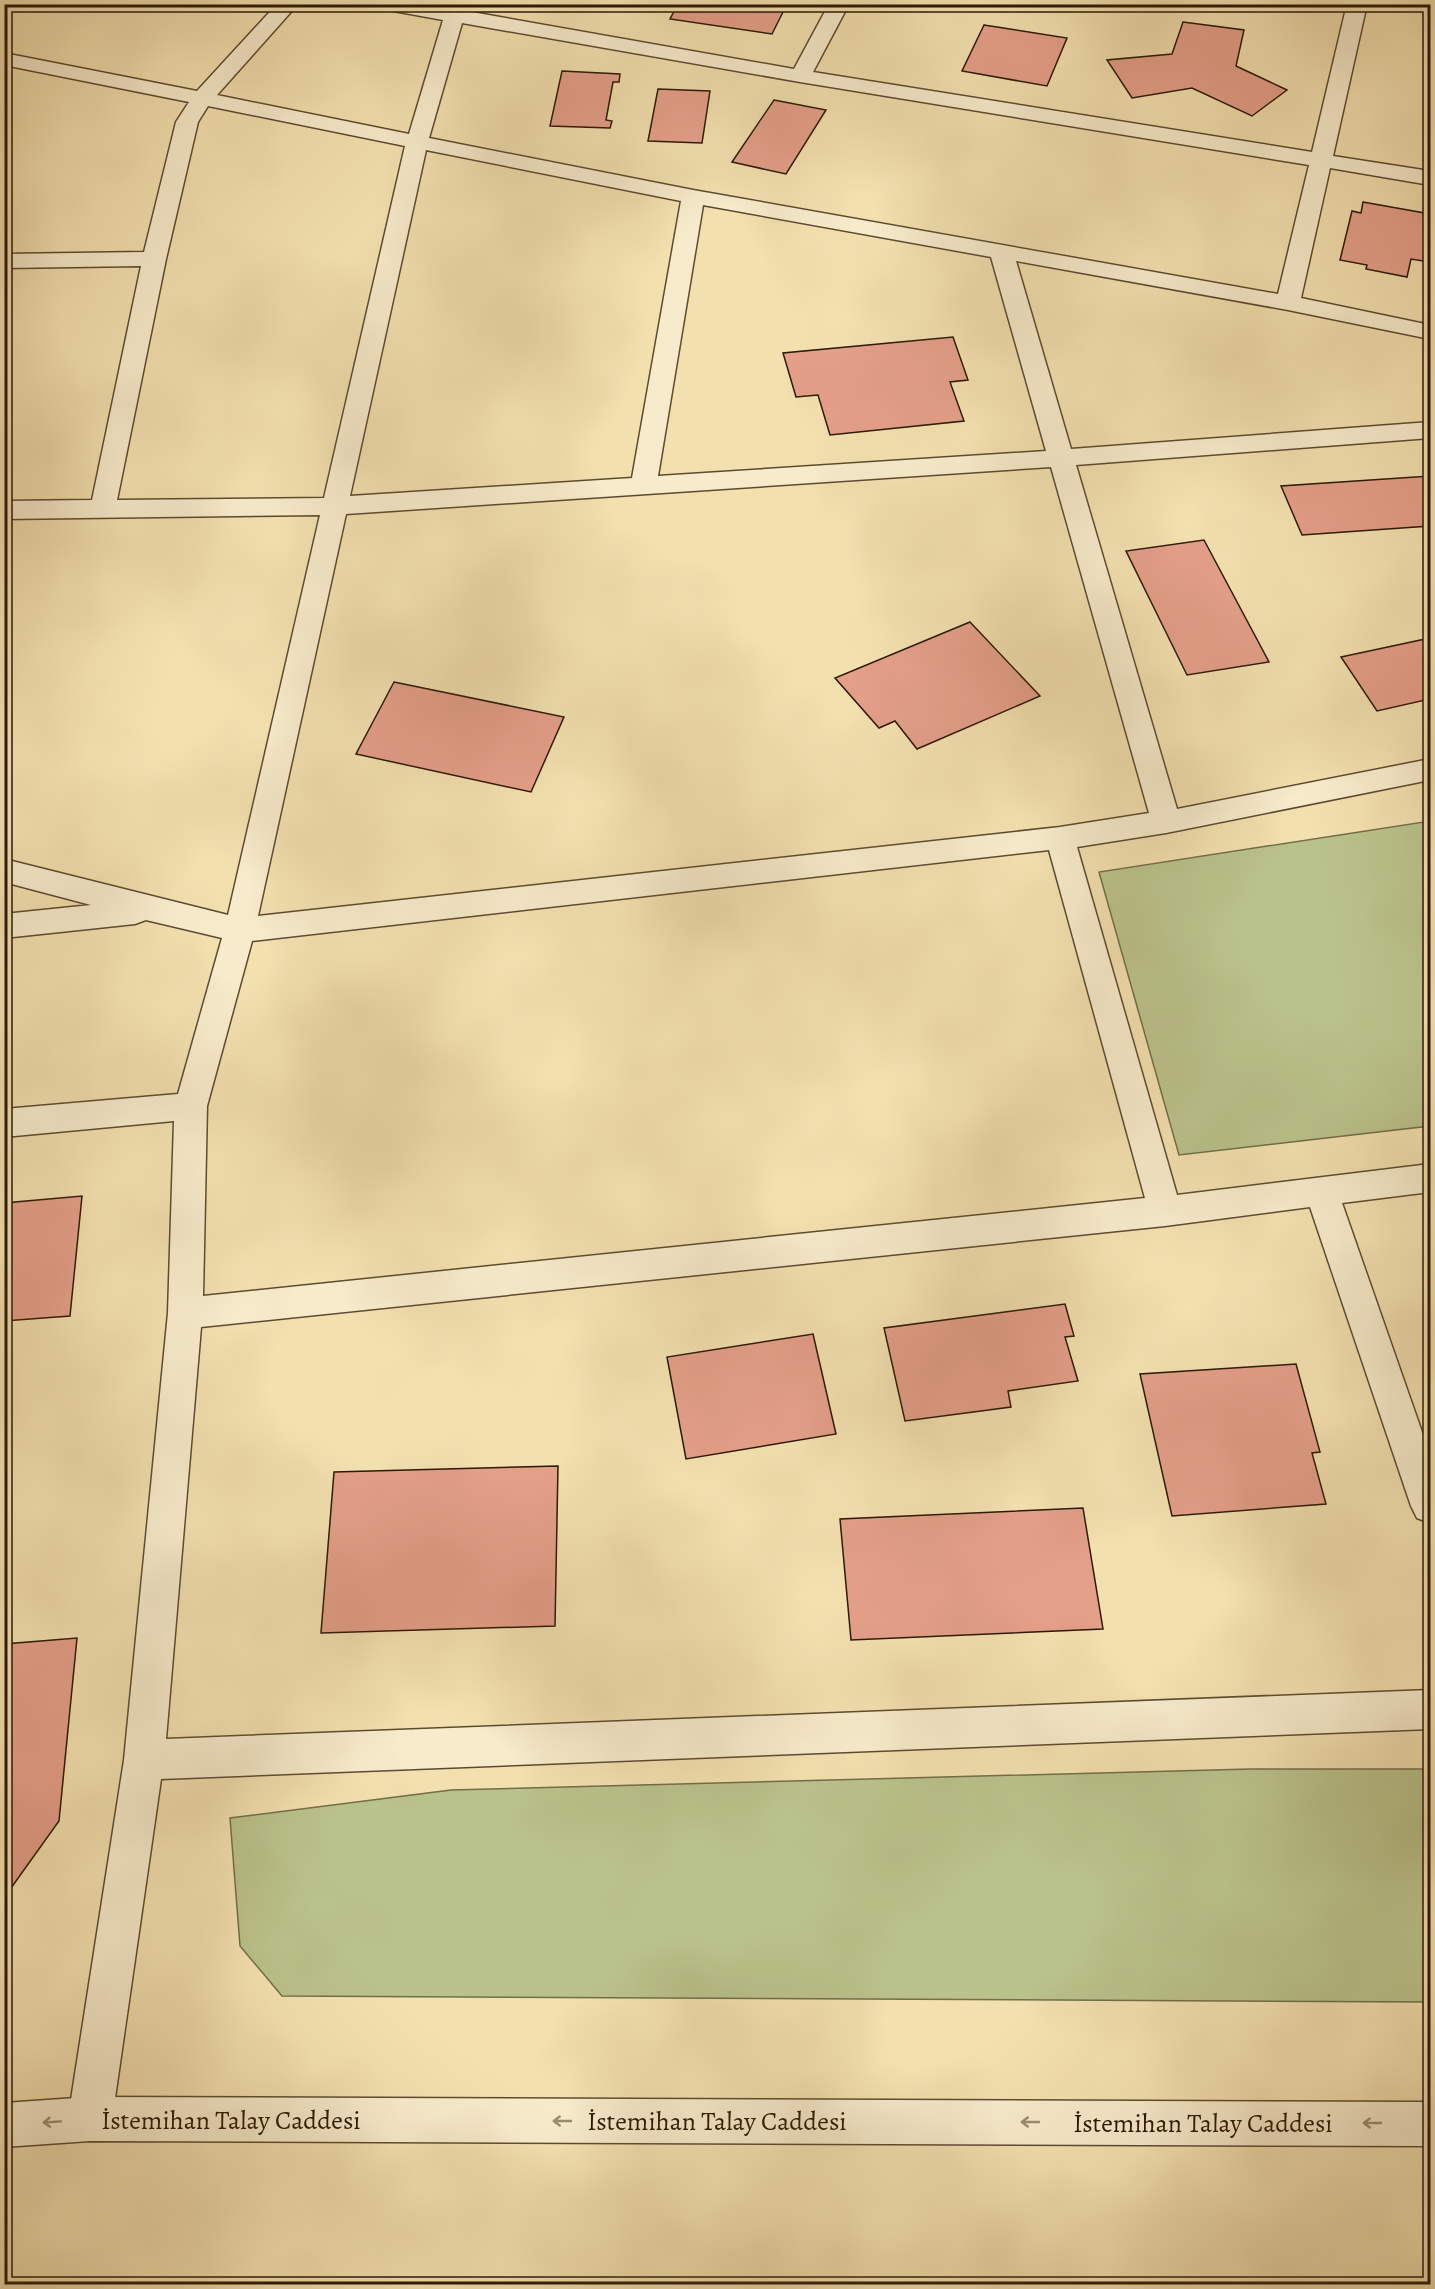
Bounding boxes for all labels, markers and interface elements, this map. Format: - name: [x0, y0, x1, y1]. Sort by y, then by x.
- street label: İstemihan Talay Caddesi: [101, 2103, 361, 2138]
- street label: İstemihan Talay Caddesi: [587, 2104, 847, 2139]
- street label: İstemihan Talay Caddesi: [1073, 2106, 1333, 2141]
- one-way arrow: [553, 2115, 573, 2127]
- one-way arrow: [43, 2116, 63, 2127]
- one-way arrow: [1021, 2116, 1041, 2128]
- one-way arrow: [1363, 2117, 1383, 2129]

